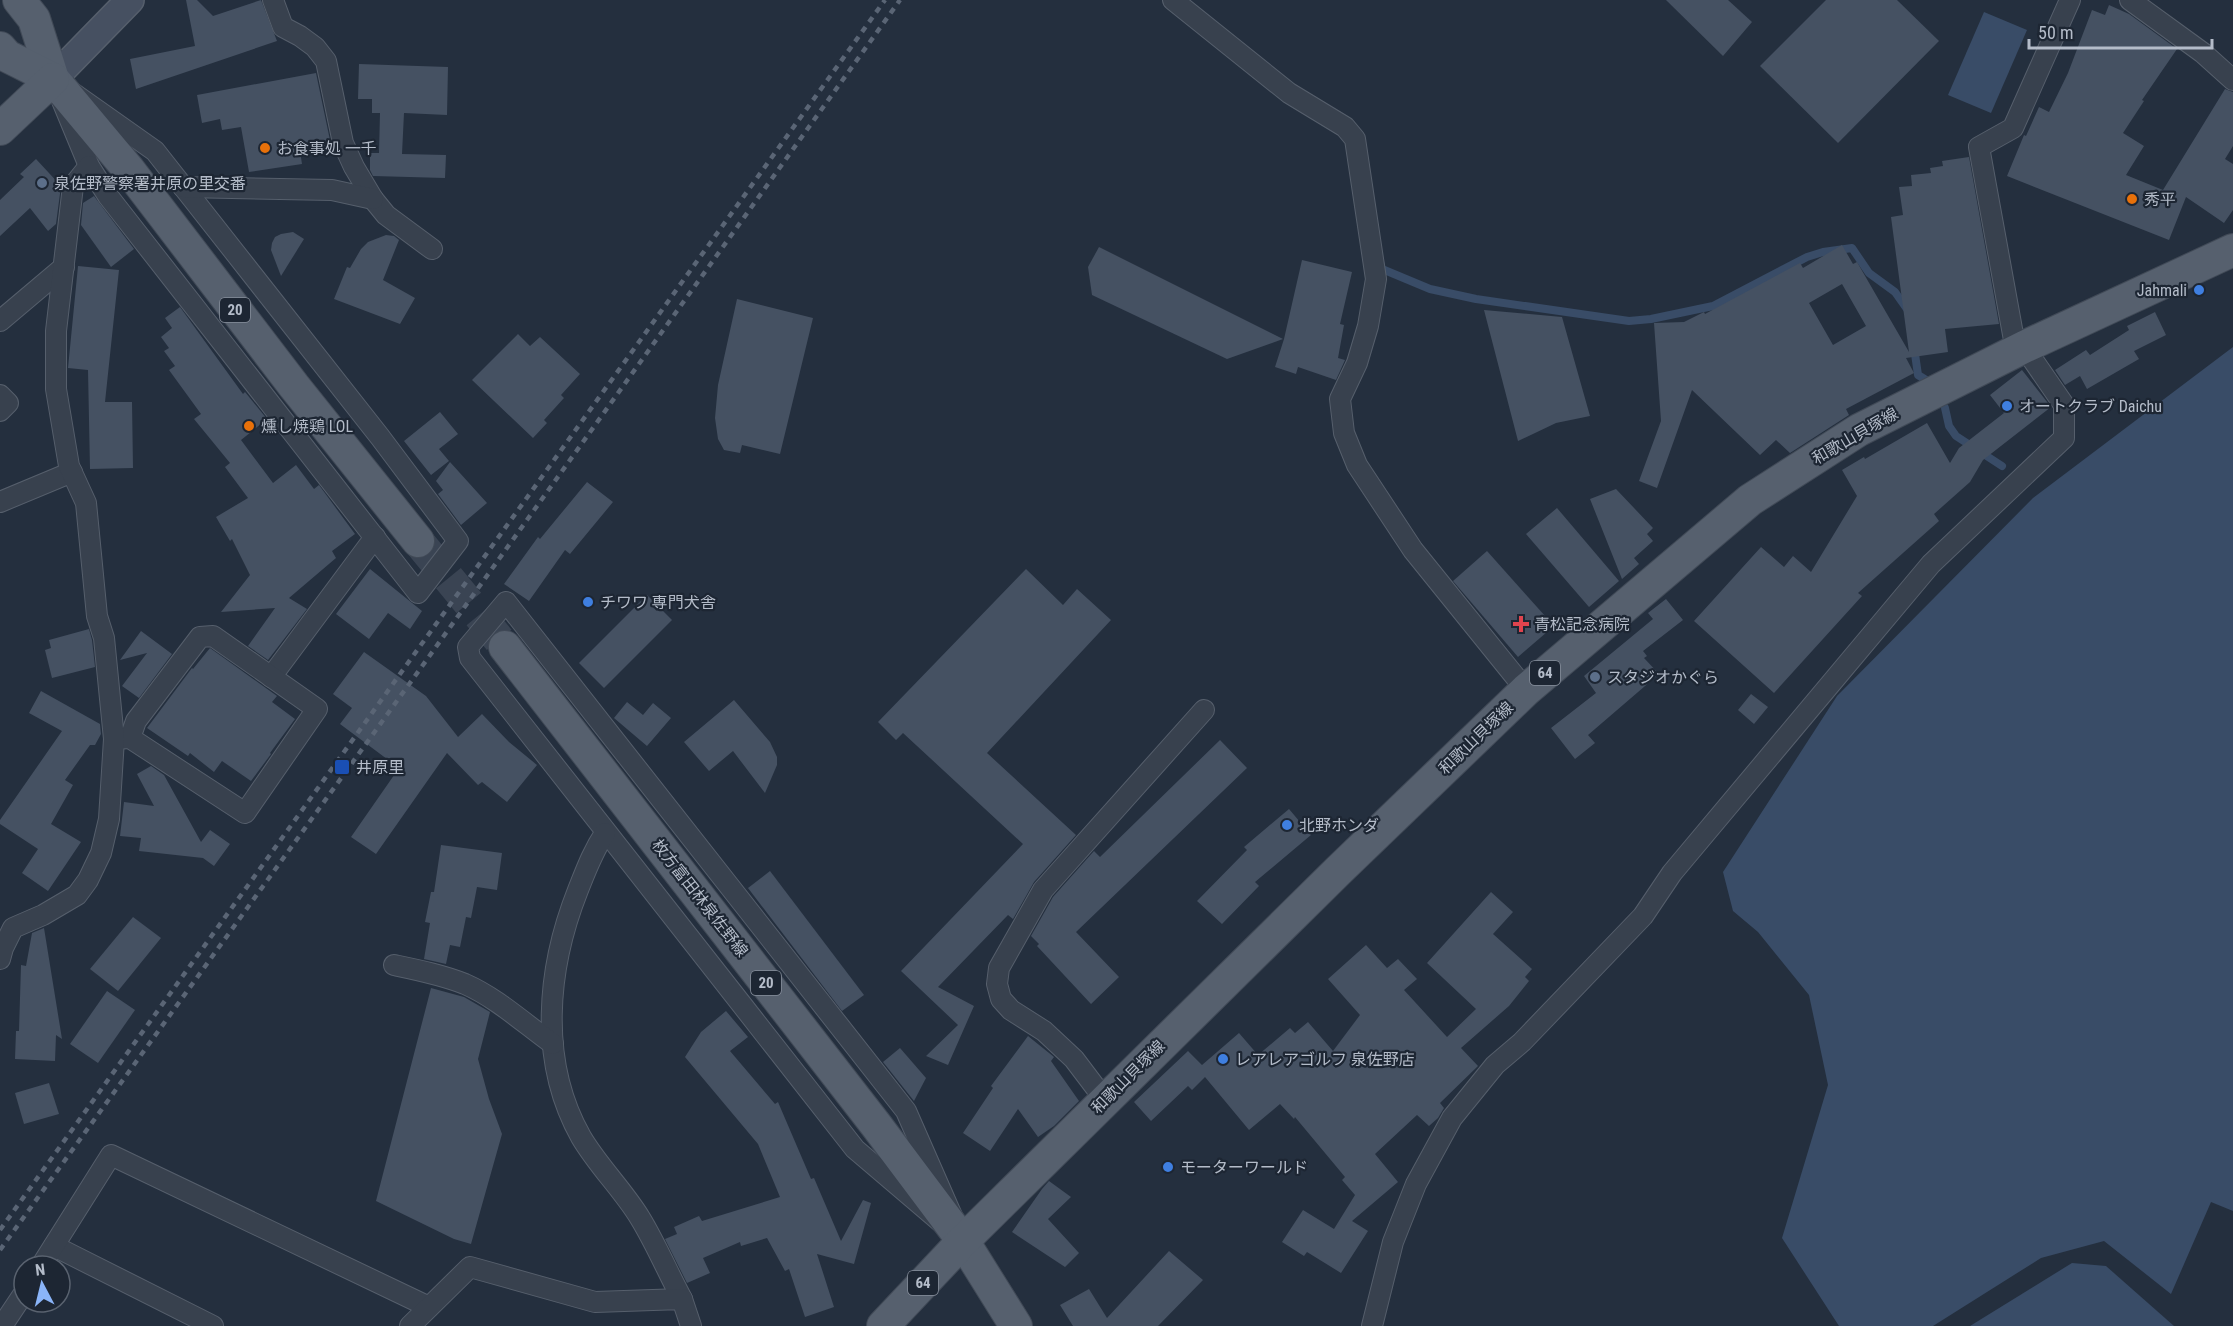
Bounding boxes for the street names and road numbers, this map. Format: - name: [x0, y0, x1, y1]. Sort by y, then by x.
- road number: 20: [220, 298, 250, 322]
- street label: 和歌山貝塚線: [1809, 404, 1901, 468]
- road number: 64: [1530, 661, 1560, 685]
- street label: 和歌山貝塚線: [1435, 698, 1517, 778]
- street label: 枚方富田林泉佐野線: [648, 835, 752, 961]
- road number: 20: [751, 971, 781, 995]
- street label: 和歌山貝塚線: [1087, 1036, 1169, 1118]
- road number: 64: [908, 1271, 938, 1295]

